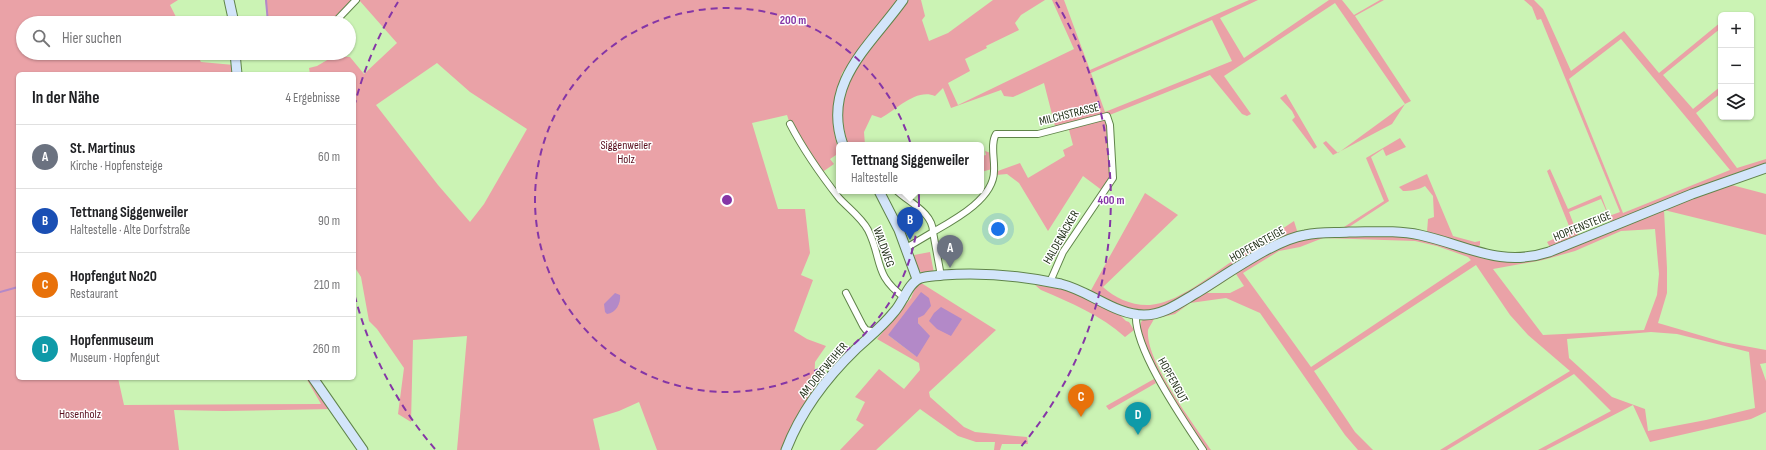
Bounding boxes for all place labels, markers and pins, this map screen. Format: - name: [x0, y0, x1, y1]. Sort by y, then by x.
- centre of rings: [720, 193, 734, 207]
- pin: B: [897, 207, 923, 240]
- pin: A: [937, 235, 963, 268]
- pin: C: [1068, 384, 1094, 417]
- pin: D: [1125, 402, 1151, 435]

